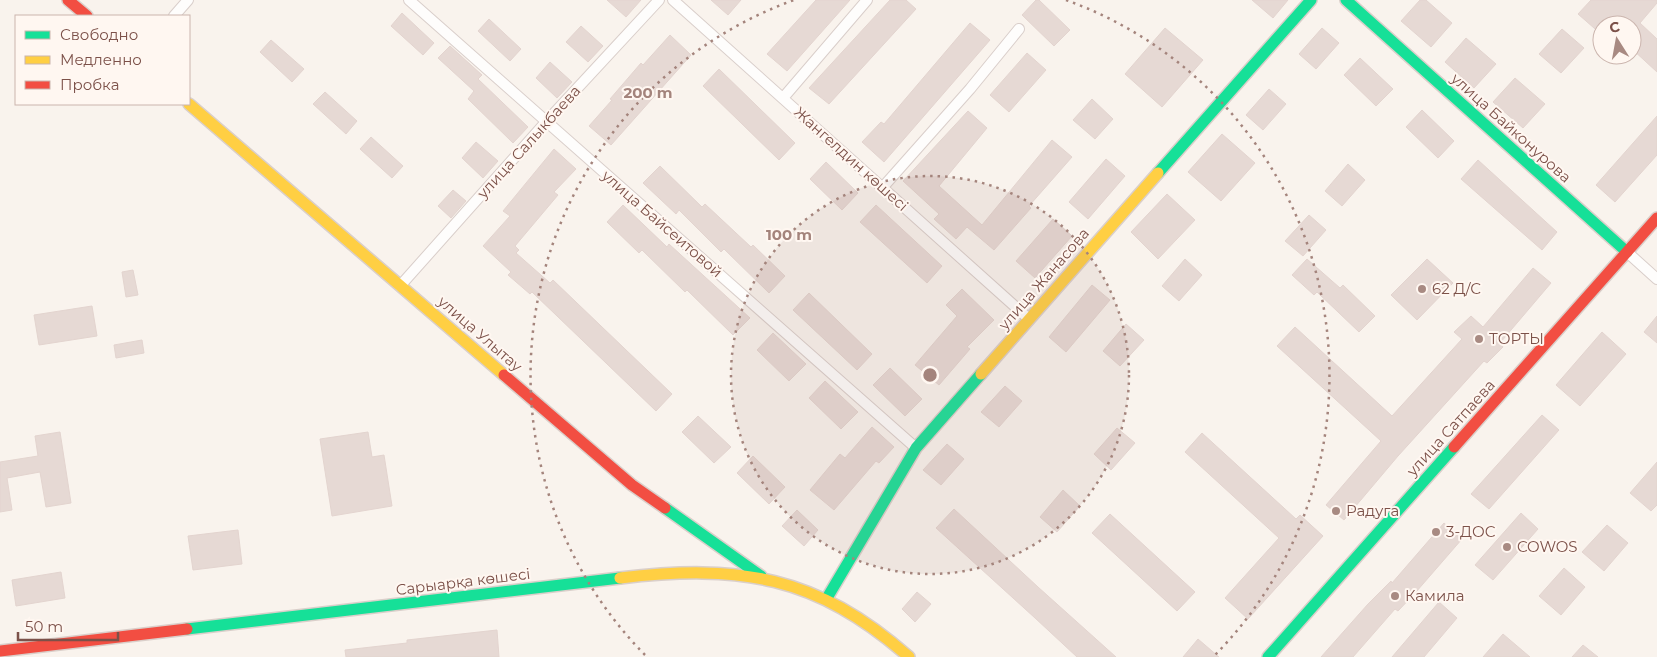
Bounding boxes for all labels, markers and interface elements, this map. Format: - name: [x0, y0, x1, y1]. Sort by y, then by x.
- legend: [15, 15, 190, 105]
- north arrow: [1592, 15, 1642, 65]
- text: С: [1608, 17, 1621, 37]
- text: Свободно: [60, 25, 138, 44]
- text: Медленно: [60, 50, 142, 69]
- street label: улица Байконурова: [1447, 68, 1575, 187]
- text: Пробка: [60, 75, 119, 94]
- street label: улица Салыкбаева: [472, 81, 584, 203]
- text: 200 m: [623, 83, 673, 102]
- street label: Жангелдин көшесі: [790, 102, 912, 215]
- street label: улица Байсеитовой: [597, 165, 727, 281]
- street label: улица Жанасова: [993, 224, 1093, 334]
- text: 100 m: [766, 225, 812, 244]
- place label: 62 Д/С: [1432, 279, 1481, 298]
- marker: 62 Д/С: [1416, 283, 1428, 295]
- street label: улица Улытау: [433, 291, 527, 376]
- place label: ТОРТЫ: [1489, 329, 1544, 348]
- marker: ТОРТЫ: [1473, 333, 1485, 345]
- centre of rings: [921, 366, 939, 384]
- street label: улица Сатпаева: [1402, 376, 1499, 481]
- place label: Радуга: [1346, 501, 1399, 520]
- marker: Радуга: [1330, 505, 1342, 517]
- place label: 3-ДОС: [1446, 522, 1496, 541]
- marker: 3-ДОС: [1430, 526, 1442, 538]
- place label: COWOS: [1517, 537, 1578, 556]
- marker: COWOS: [1501, 541, 1513, 553]
- street label: Сарыарқа көшесі: [395, 564, 531, 599]
- place label: Камила: [1405, 586, 1464, 605]
- marker: Камила: [1389, 590, 1401, 602]
- scale bar: [18, 610, 118, 642]
- text: 50 m: [25, 617, 63, 636]

